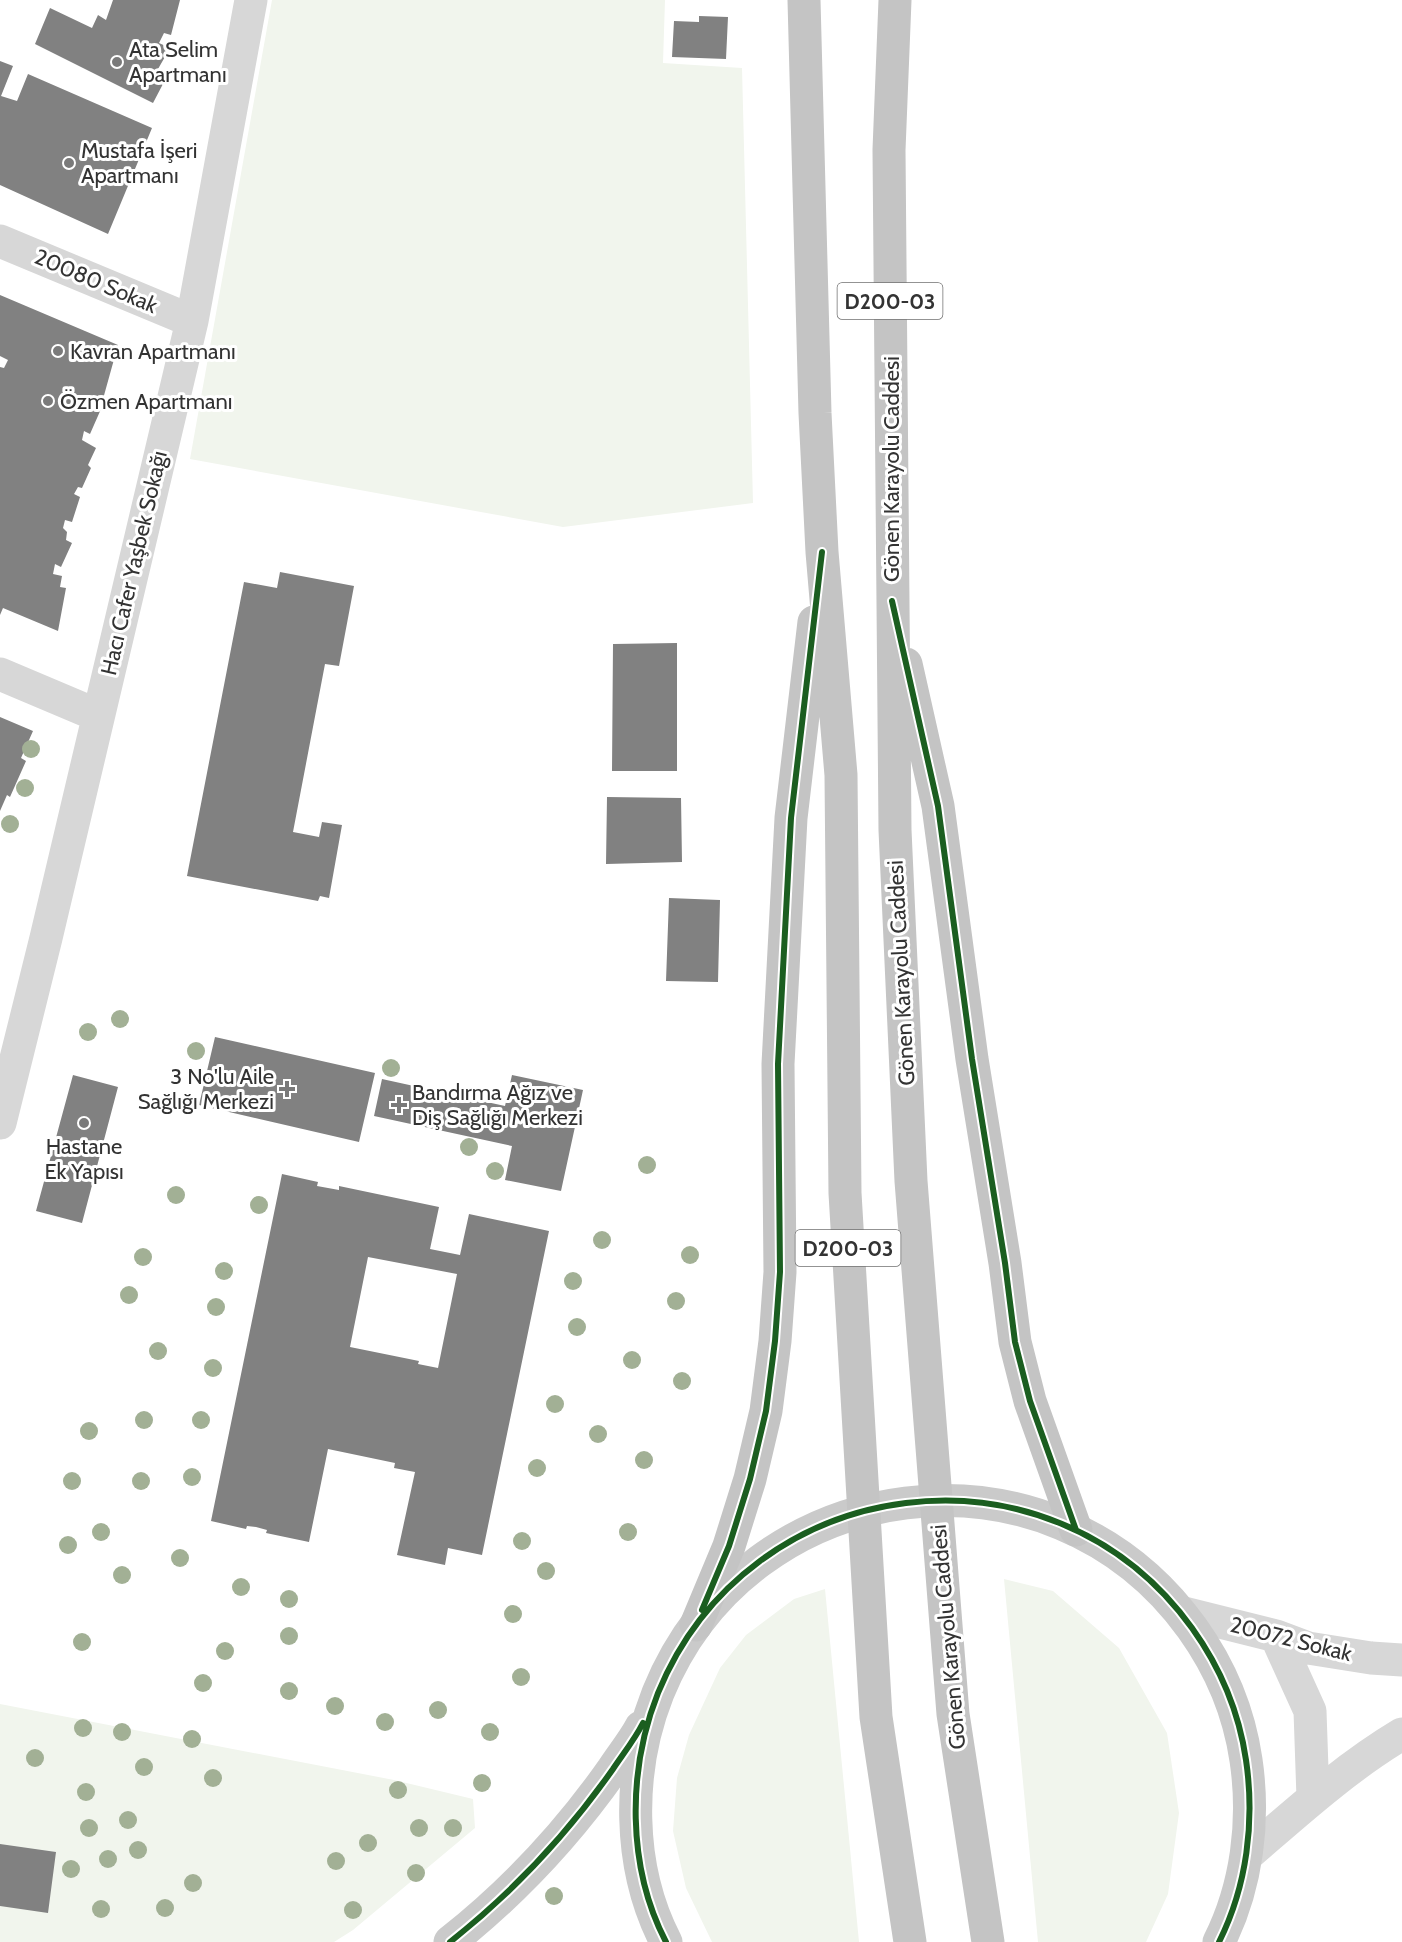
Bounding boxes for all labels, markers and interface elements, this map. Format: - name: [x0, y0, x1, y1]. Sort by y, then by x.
- place label: Ata Selim Apartmanı: [129, 36, 227, 88]
- marker: Ata Selim Apartmanı: [110, 55, 124, 69]
- place label: Mustafa İşeri Apartmanı: [81, 137, 197, 189]
- marker: Mustafa İşeri Apartmanı: [62, 156, 76, 170]
- street label: 20080 Sokak: [30, 243, 162, 319]
- road number: D200-03: [838, 283, 942, 319]
- place label: Kavran Apartmanı: [70, 338, 236, 365]
- marker: Kavran Apartmanı: [51, 344, 65, 358]
- street label: Gönen Karayolu Caddesi: [878, 356, 905, 582]
- place label: Özmen Apartmanı: [60, 388, 233, 415]
- marker: Özmen Apartmanı: [41, 394, 55, 408]
- street label: Hacı Cafer Yaşbek Sokağı: [95, 448, 173, 678]
- street label: Gönen Karayolu Caddesi: [882, 860, 920, 1086]
- place label: 3 No'lu Aile Sağlığı Merkezi: [138, 1063, 274, 1115]
- place label: Bandırma Ağız ve Diş Sağlığı Merkezi: [412, 1079, 583, 1131]
- marker: 3 No'lu Aile Sağlığı Merkezi: [278, 1080, 296, 1098]
- marker: Bandırma Ağız ve Diş Sağlığı Merkezi: [390, 1096, 408, 1114]
- marker: Hastane Ek Yapısı: [77, 1116, 91, 1130]
- place label: Hastane Ek Yapısı: [44, 1133, 124, 1185]
- road number: D200-03: [796, 1230, 900, 1266]
- street label: Gönen Karayolu Caddesi: [925, 1523, 971, 1751]
- street label: 20072 Sokak: [1227, 1611, 1355, 1667]

